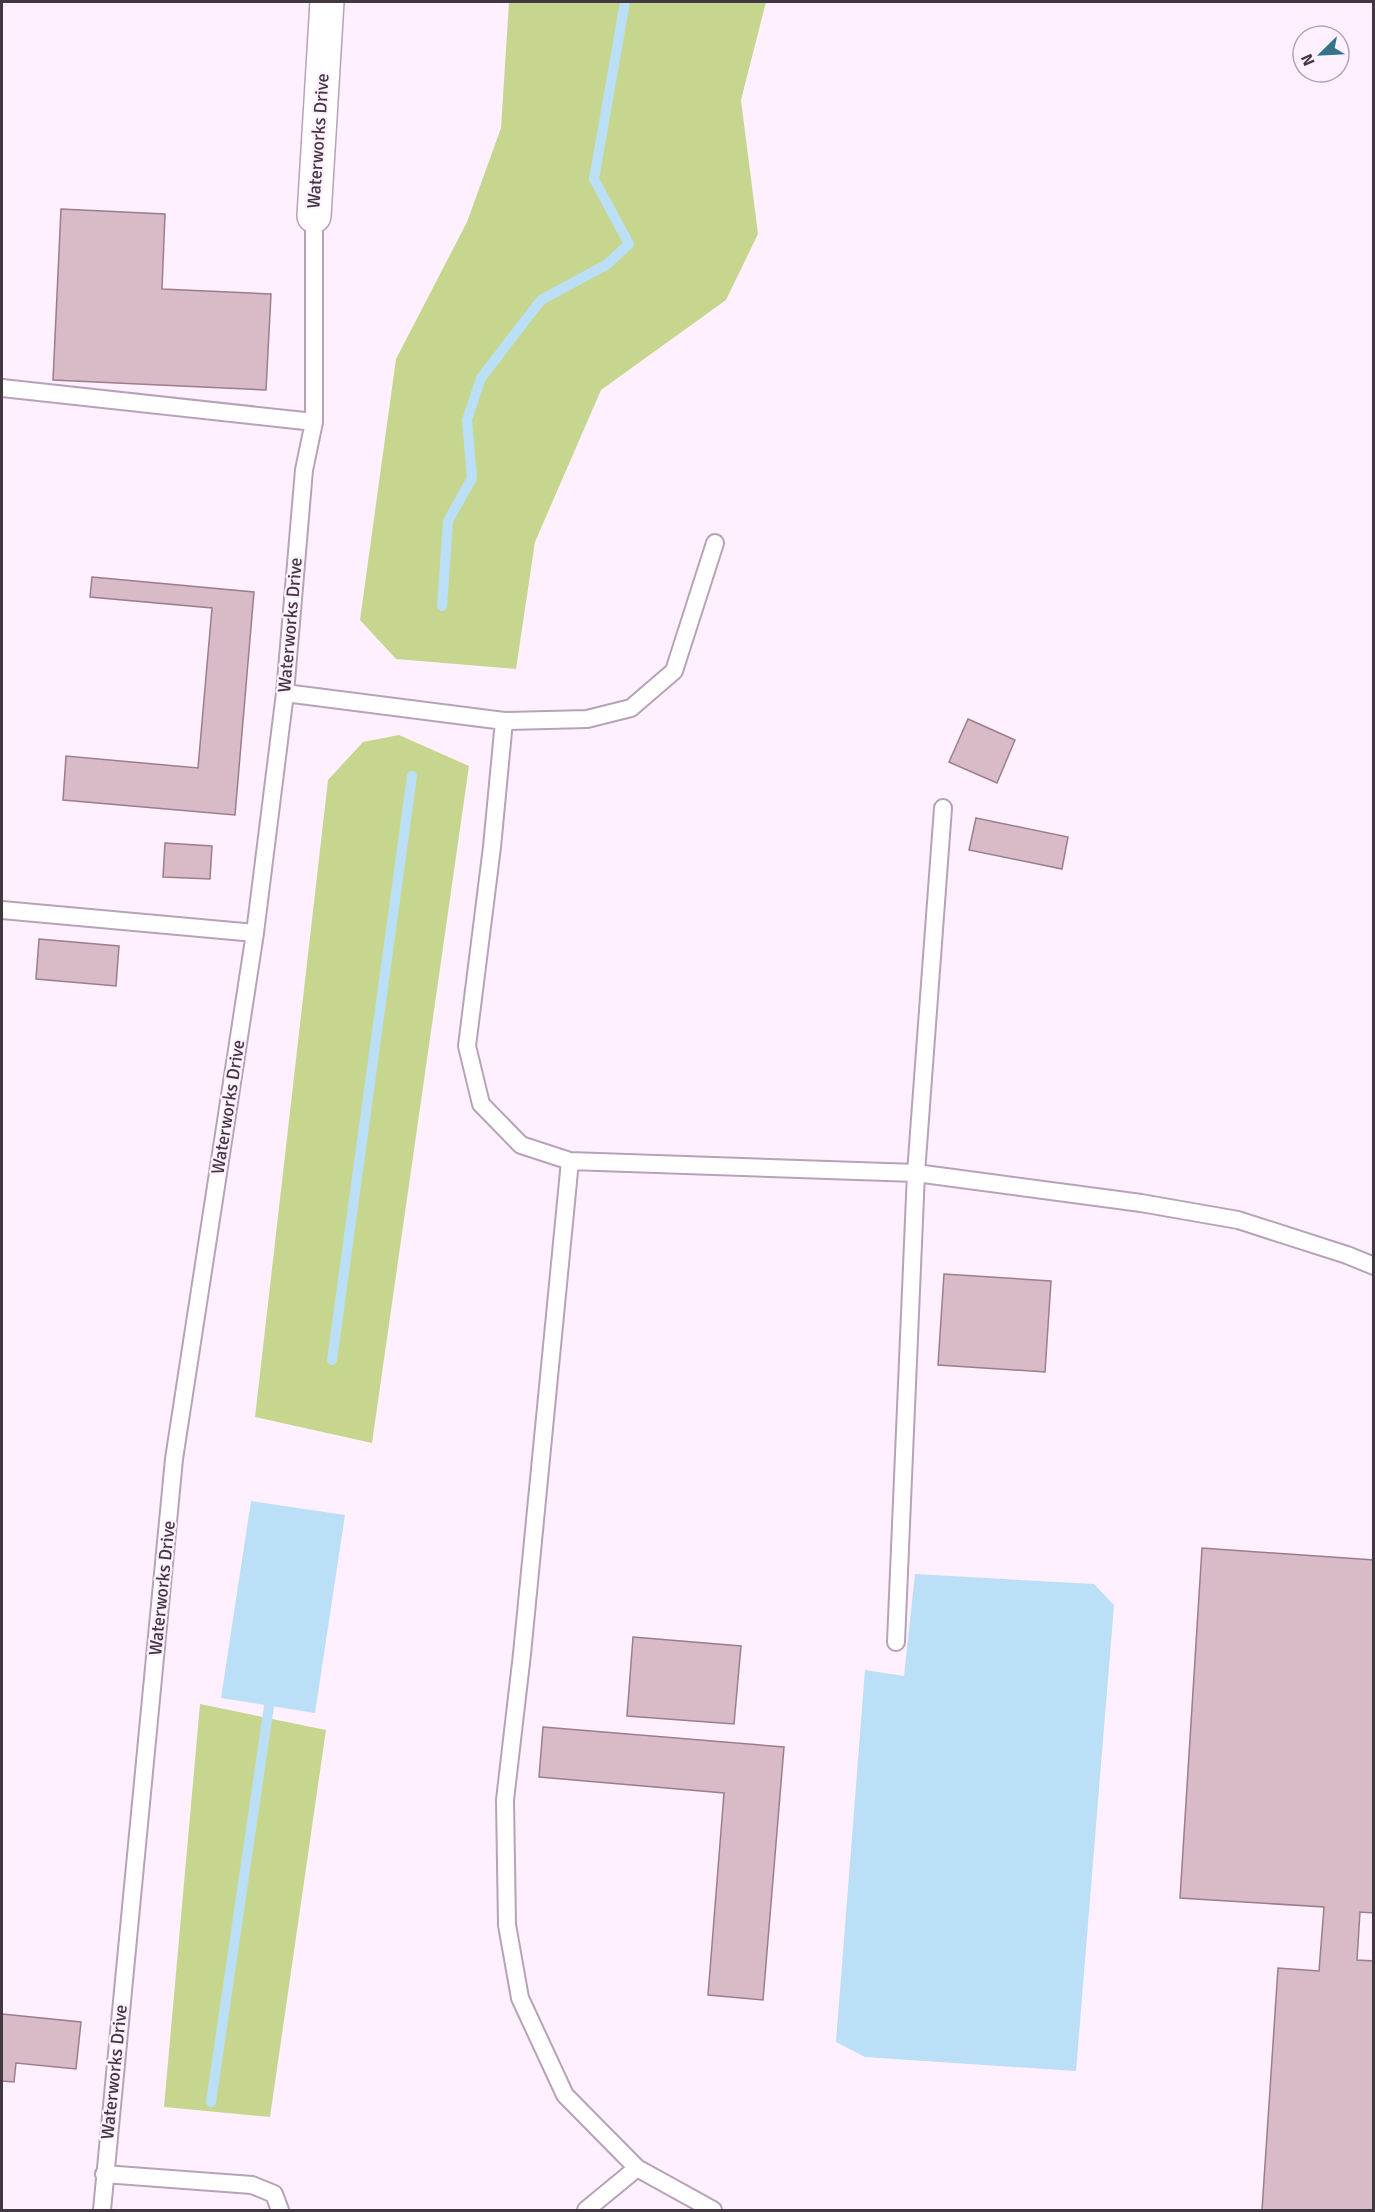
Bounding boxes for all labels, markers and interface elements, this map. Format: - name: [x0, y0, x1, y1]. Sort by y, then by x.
- north arrow: [1291, 24, 1351, 84]
- text: N: [1297, 51, 1320, 69]
- street label: Waterworks Drive: [302, 73, 334, 209]
- street label: Waterworks Drive: [273, 556, 307, 694]
- street label: Waterworks Drive: [207, 1038, 249, 1176]
- street label: Waterworks Drive: [144, 1519, 180, 1657]
- street label: Waterworks Drive: [96, 2003, 132, 2141]

